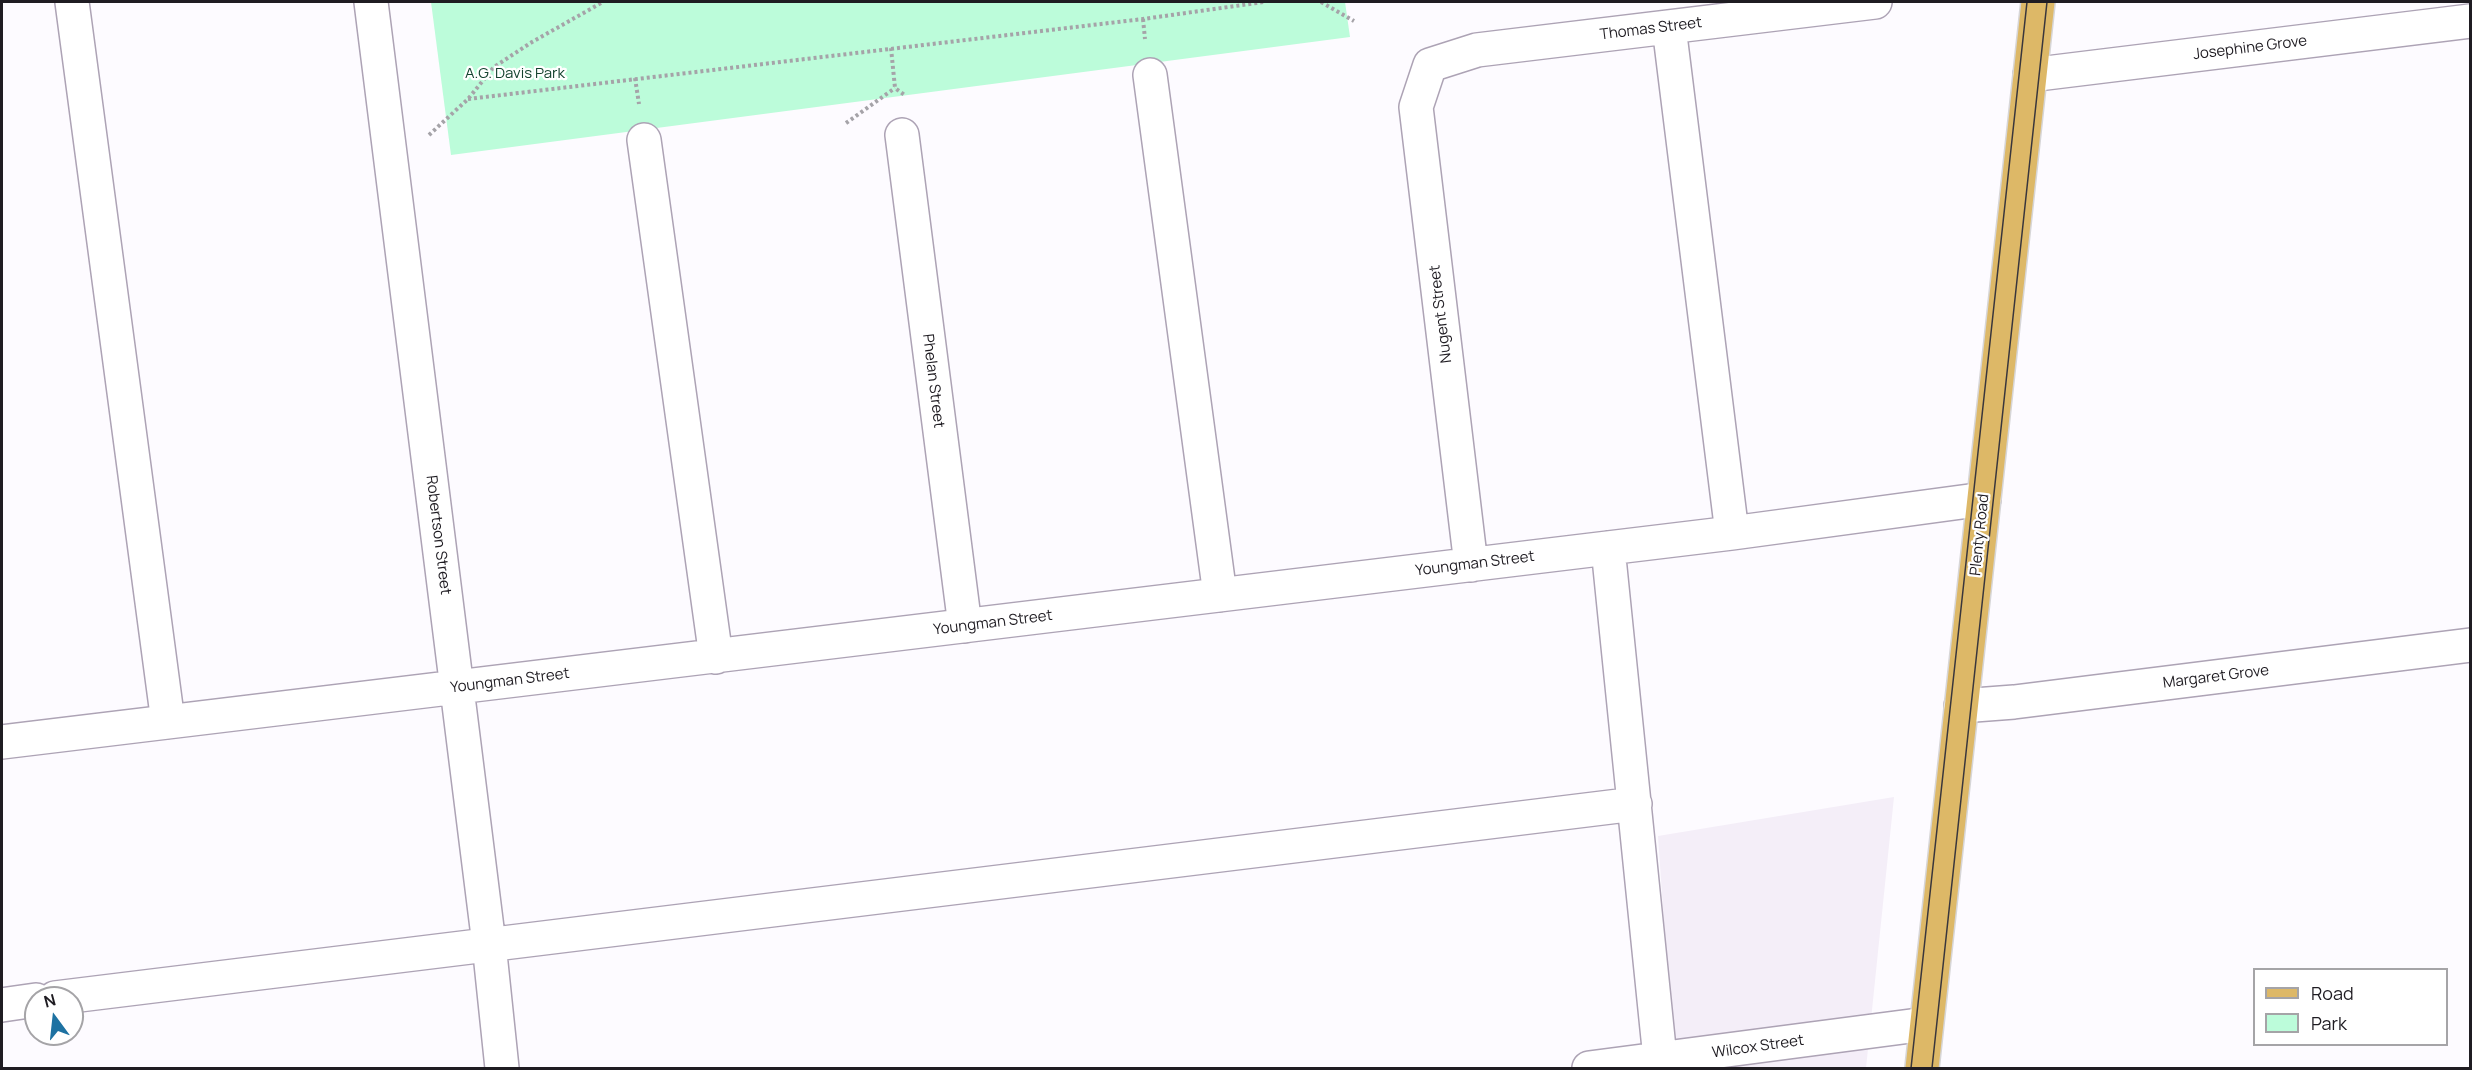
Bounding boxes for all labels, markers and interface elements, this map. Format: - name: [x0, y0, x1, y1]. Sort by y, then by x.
- street label: Thomas Street: [1599, 14, 1703, 44]
- street label: Josephine Grove: [2192, 32, 2308, 64]
- park label: A.G. Davis Park: [465, 65, 565, 83]
- street label: Nugent Street: [1426, 264, 1456, 364]
- street label: Phelan Street: [918, 333, 948, 429]
- street label: Robertson Street: [422, 474, 454, 596]
- street label: Plenty Road: [1967, 493, 1993, 577]
- street label: Youngman Street: [1414, 548, 1536, 580]
- street label: Youngman Street: [932, 607, 1054, 639]
- street label: Margaret Grove: [2162, 662, 2270, 692]
- street label: Youngman Street: [449, 665, 571, 697]
- legend: [2253, 968, 2448, 1046]
- text: Road: [2311, 981, 2354, 1005]
- north arrow: [24, 986, 84, 1046]
- text: N: [41, 988, 58, 1013]
- text: Park: [2311, 1011, 2347, 1035]
- street label: Wilcox Street: [1711, 1032, 1805, 1062]

